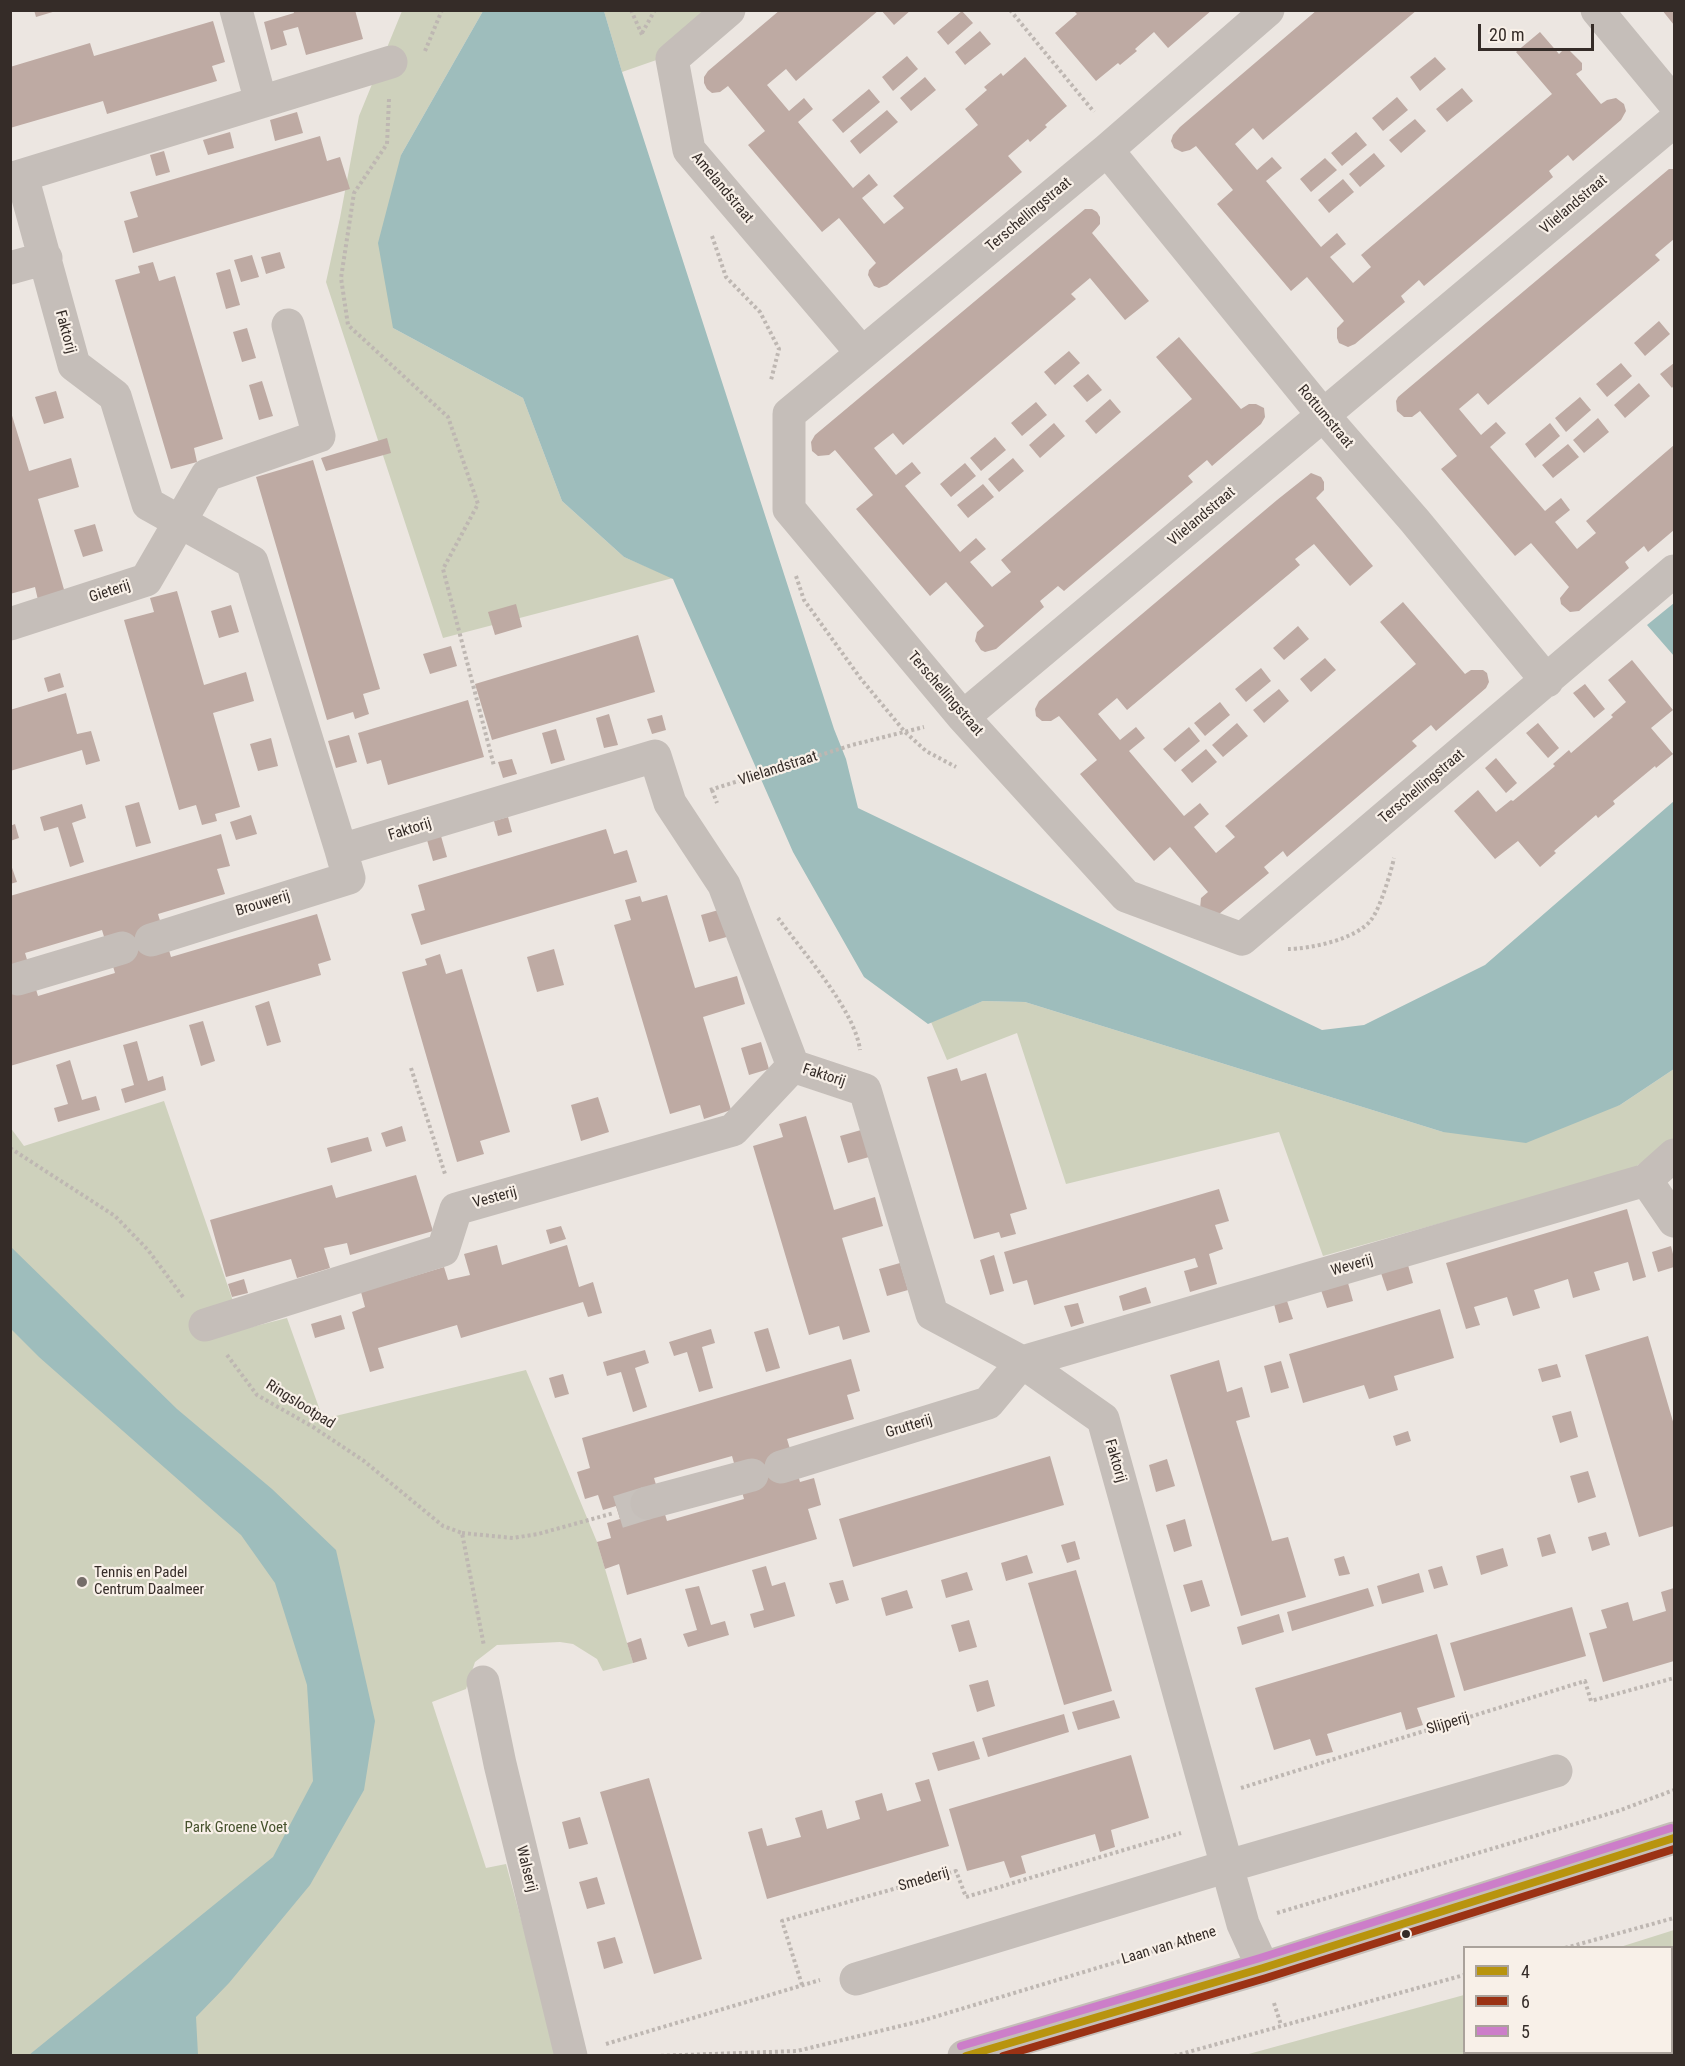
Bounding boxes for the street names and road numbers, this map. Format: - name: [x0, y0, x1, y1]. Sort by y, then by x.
- street label: Amelandstraat: [687, 149, 757, 227]
- street label: Vlielandstraat: [1537, 172, 1611, 238]
- street label: Terschellingstraat: [983, 174, 1075, 256]
- street label: Faktorij: [51, 308, 79, 356]
- street label: Rottumstraat: [1293, 382, 1357, 452]
- street label: Vlielandstraat: [1165, 484, 1239, 550]
- street label: Gieterij: [87, 577, 133, 607]
- street label: Terschellingstraat: [903, 648, 987, 740]
- street label: Terschellingstraat: [1376, 746, 1468, 828]
- street label: Vlielandstraat: [736, 748, 820, 790]
- street label: Faktorij: [386, 815, 434, 845]
- street label: Brouwerij: [234, 887, 292, 921]
- street label: Faktorij: [800, 1061, 848, 1091]
- street label: Vesterij: [471, 1184, 519, 1212]
- street label: Weverij: [1329, 1251, 1375, 1281]
- street label: Ringslootpad: [262, 1377, 338, 1433]
- street label: Grutterij: [883, 1411, 935, 1443]
- street label: Faktorij: [1100, 1437, 1130, 1485]
- street label: Slijperij: [1424, 1709, 1472, 1739]
- street label: Walserij: [512, 1844, 540, 1894]
- street label: Smederij: [897, 1864, 951, 1896]
- street label: Laan van Athene: [1120, 1923, 1218, 1969]

